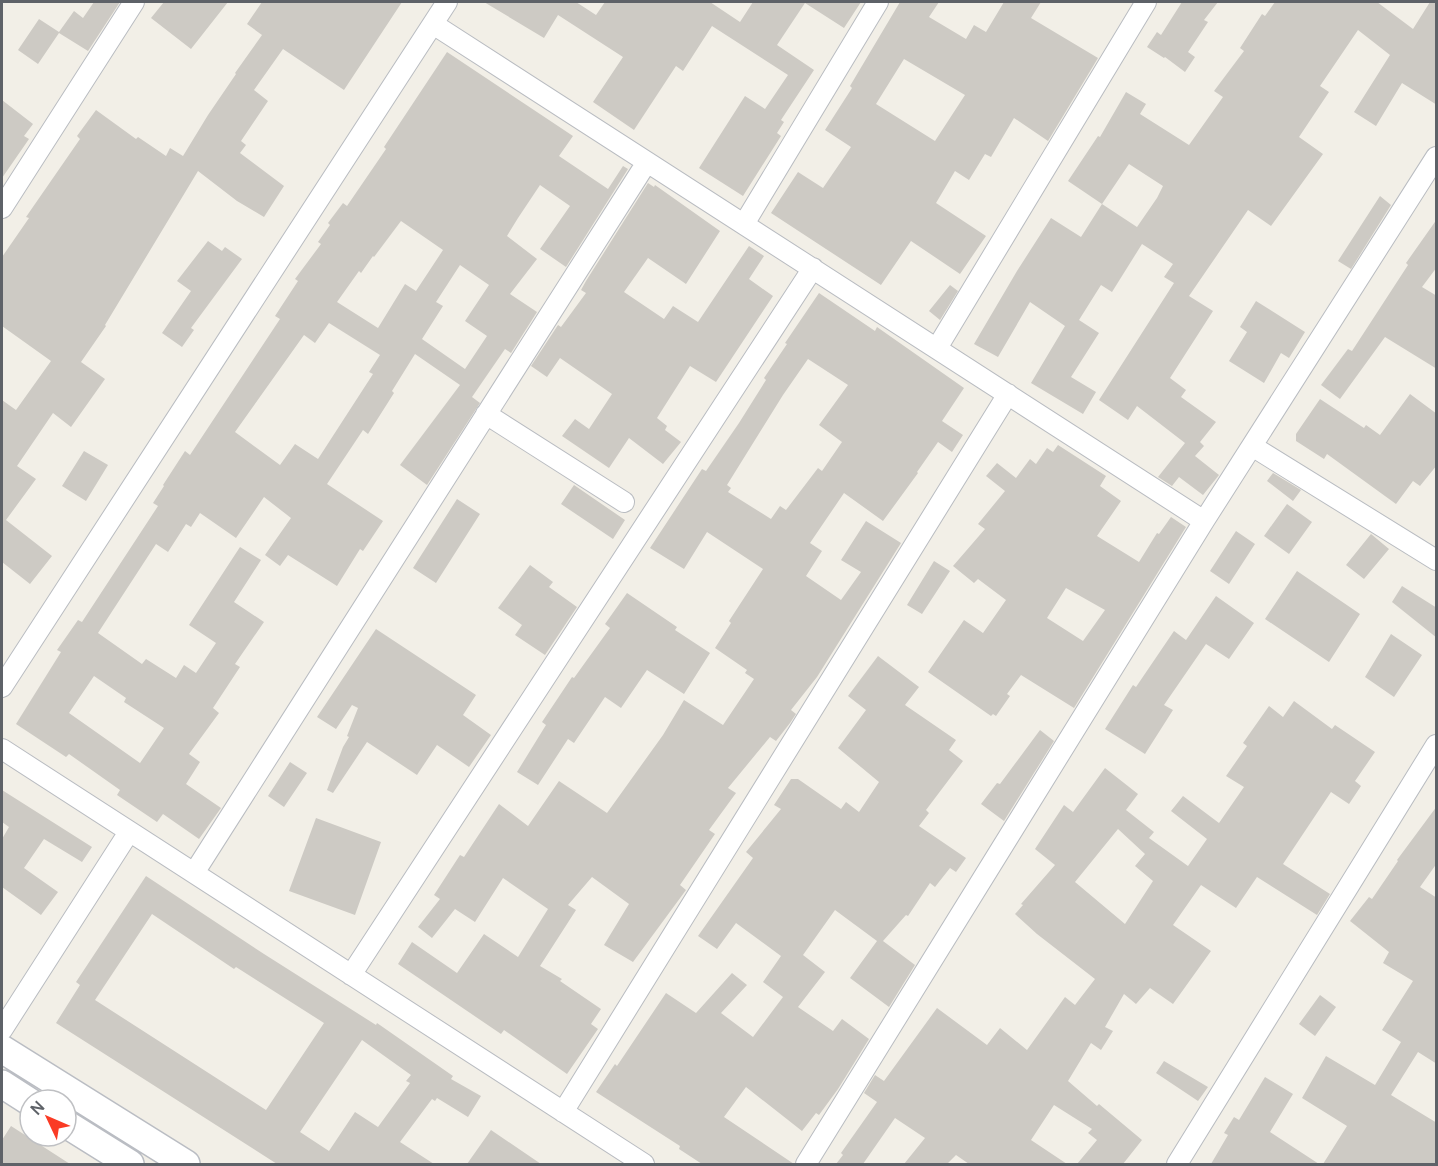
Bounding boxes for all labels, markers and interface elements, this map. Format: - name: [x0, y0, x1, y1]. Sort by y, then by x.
- north arrow: [18, 1088, 78, 1148]
- text: N: [25, 1096, 49, 1119]

